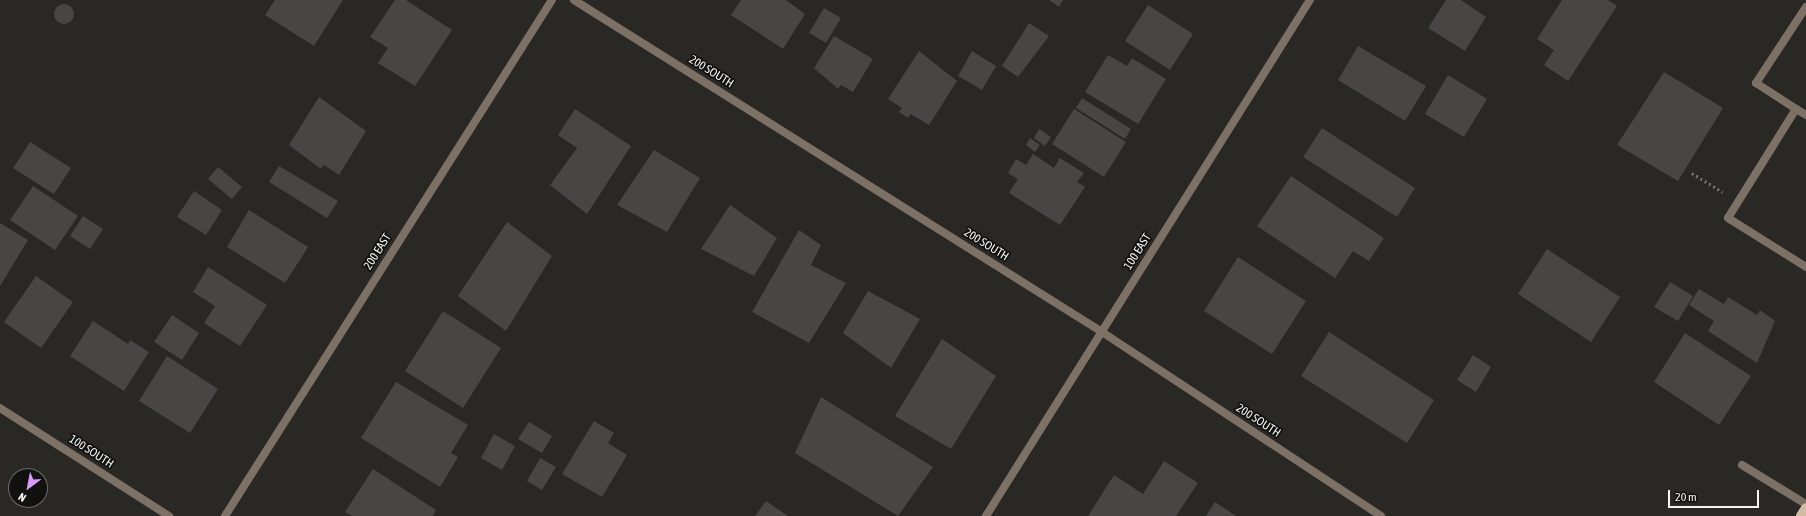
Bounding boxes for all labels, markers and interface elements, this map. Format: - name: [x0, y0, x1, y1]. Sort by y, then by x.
- street label: 200 SOUTH: [686, 53, 736, 91]
- street label: 200 SOUTH: [961, 226, 1011, 264]
- street label: 200 EAST: [361, 231, 395, 273]
- street label: 100 EAST: [1121, 231, 1155, 273]
- street label: 200 SOUTH: [1233, 401, 1283, 441]
- street label: 100 SOUTH: [66, 432, 116, 472]
- north arrow: [8, 468, 48, 508]
- scale bar: [1670, 482, 1761, 508]
- text: 20 m: [1675, 490, 1697, 504]
- text: N: [16, 491, 28, 504]

